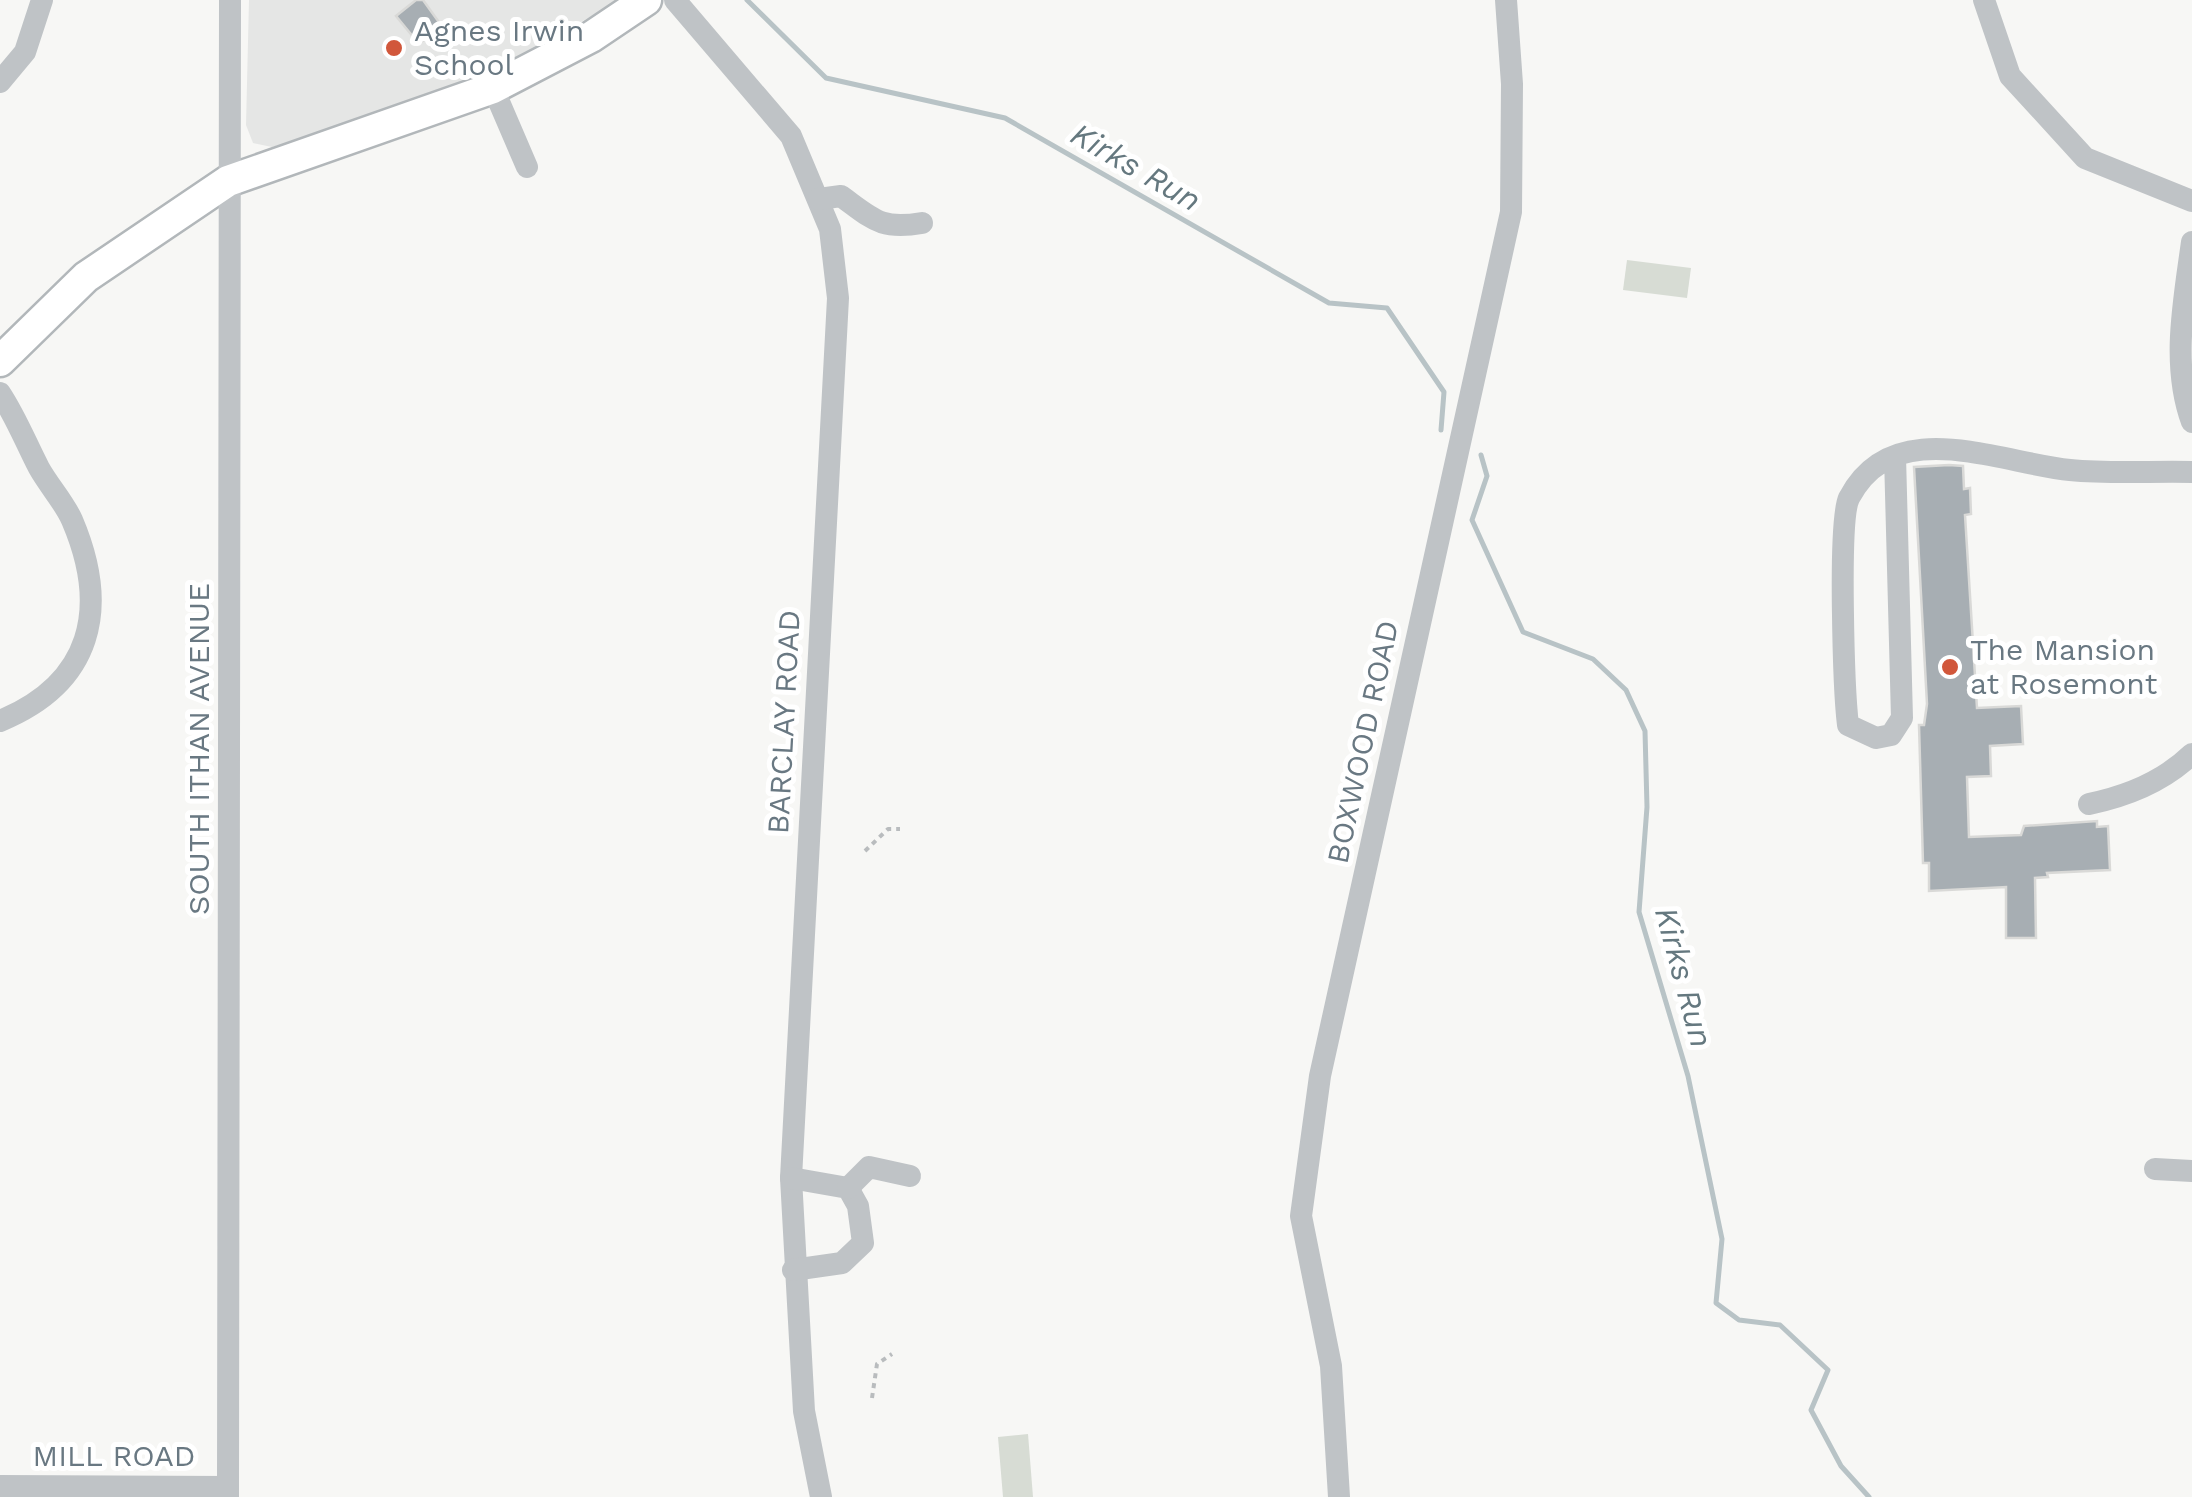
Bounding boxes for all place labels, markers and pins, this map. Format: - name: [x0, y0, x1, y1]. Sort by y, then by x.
- place label: Agnes Irwin School: [414, 13, 584, 82]
- marker: Agnes Irwin School: [383, 37, 405, 59]
- place label: The Mansion at Rosemont: [1970, 632, 2158, 701]
- marker: The Mansion at Rosemont: [1939, 656, 1961, 678]

